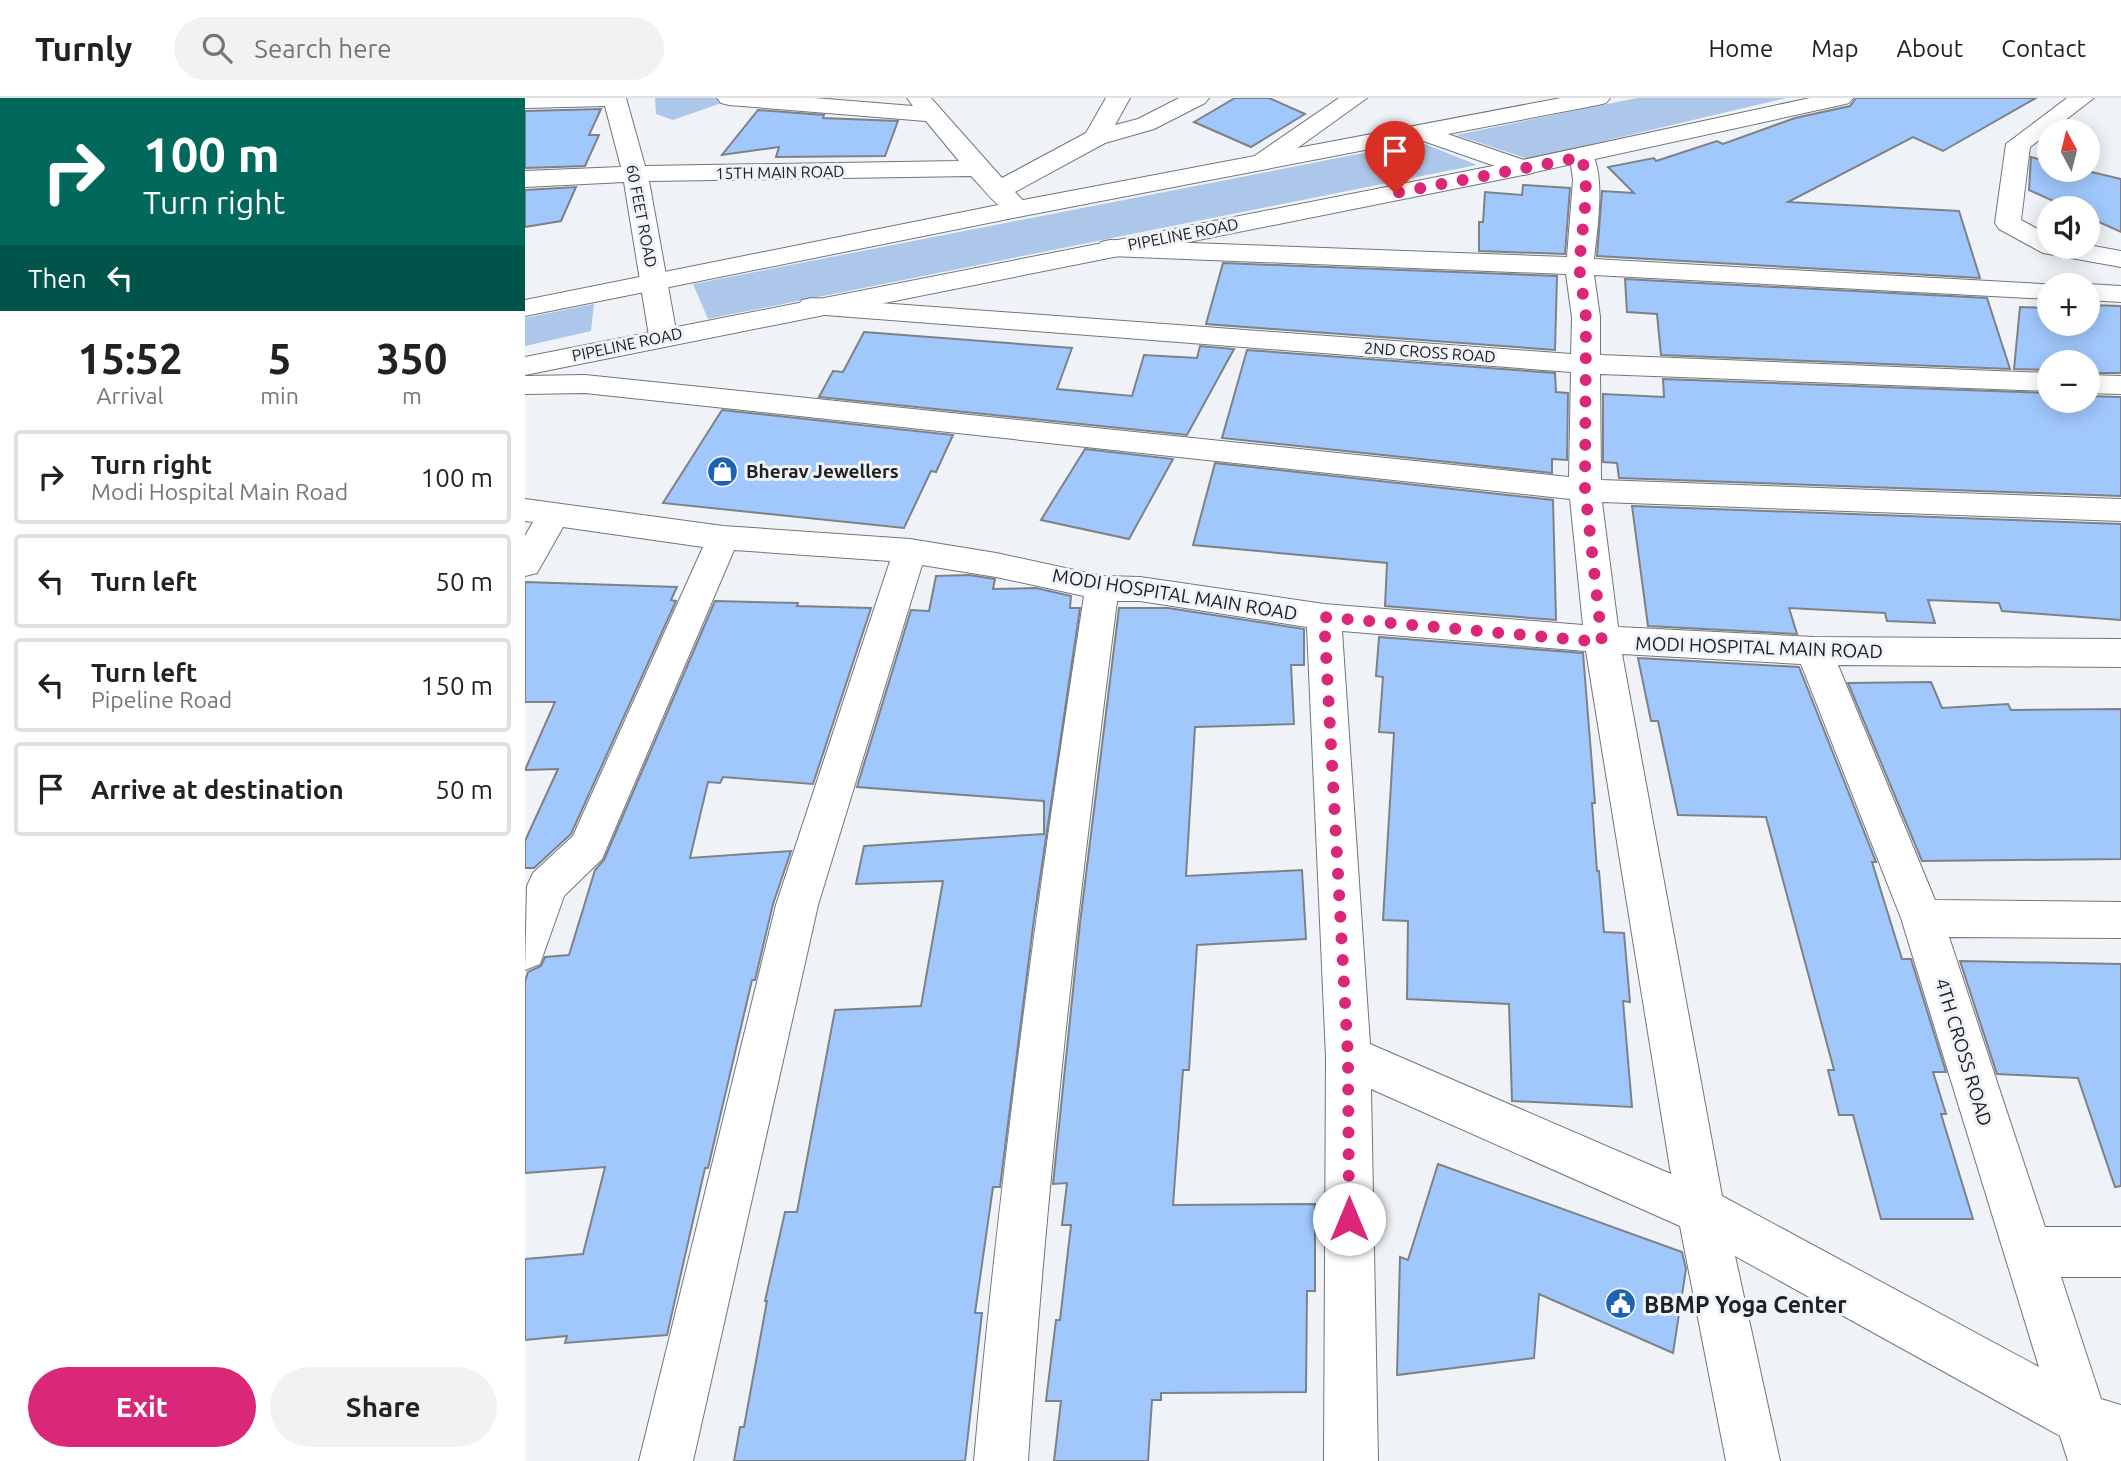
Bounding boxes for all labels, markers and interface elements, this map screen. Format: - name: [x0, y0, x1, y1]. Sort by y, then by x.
- search box: [174, 17, 664, 80]
- icon: search: [198, 29, 236, 67]
- text: Turnly: [35, 30, 132, 67]
- text: Search here: [254, 34, 392, 63]
- text: Home: [1708, 35, 1773, 62]
- text: Map: [1811, 35, 1858, 62]
- text: About: [1896, 35, 1963, 62]
- text: Contact: [2001, 35, 2086, 62]
- north arrow: [2037, 119, 2100, 182]
- map controls: [2037, 119, 2100, 413]
- pin: [1365, 121, 1425, 193]
- icon: right: [28, 126, 119, 217]
- text: 100 m: [143, 126, 280, 181]
- icon: arrive: [1376, 132, 1414, 170]
- street label: 15TH MAIN ROAD: [715, 162, 845, 182]
- street label: 60 FEET ROAD: [623, 163, 661, 269]
- text: Turn right: [143, 184, 285, 220]
- button: sound: [2037, 196, 2100, 259]
- street label: PIPELINE ROAD: [1126, 214, 1240, 254]
- icon: left: [101, 259, 139, 297]
- text: Then: [28, 264, 87, 293]
- button: +: [2037, 273, 2100, 336]
- street label: PIPELINE ROAD: [570, 324, 684, 364]
- text: 15:52: [78, 335, 183, 382]
- text: 5: [268, 335, 291, 382]
- text: 350: [376, 335, 447, 382]
- street label: 2ND CROSS ROAD: [1364, 338, 1496, 366]
- button: −: [2037, 350, 2100, 413]
- text: Arrival: [97, 383, 164, 408]
- text: min: [260, 383, 299, 408]
- text: m: [402, 383, 422, 408]
- text: Turn right: [91, 450, 212, 479]
- shop icon: Bherav Jewellers: [706, 454, 740, 488]
- icon: right: [32, 458, 70, 496]
- place label: Bherav Jewellers: [746, 460, 899, 482]
- text: 100 m: [421, 463, 493, 492]
- text: Modi Hospital Main Road: [91, 479, 348, 504]
- icon: left: [32, 562, 70, 600]
- street label: MODI HOSPITAL MAIN ROAD: [1051, 564, 1299, 624]
- text: Turn left: [91, 567, 197, 596]
- text: 50 m: [435, 567, 493, 596]
- street label: MODI HOSPITAL MAIN ROAD: [1635, 632, 1883, 662]
- text: Turn left: [91, 658, 197, 687]
- icon: left: [32, 666, 70, 704]
- text: 150 m: [421, 671, 493, 700]
- text: Pipeline Road: [91, 687, 232, 712]
- icon: arrive: [32, 770, 70, 808]
- text: Arrive at destination: [91, 775, 344, 804]
- text: 50 m: [435, 775, 493, 804]
- street label: 4TH CROSS ROAD: [1931, 975, 1997, 1129]
- position arrow: [1312, 1182, 1386, 1256]
- public building icon: BBMP Yoga Center: [1604, 1287, 1638, 1321]
- place label: BBMP Yoga Center: [1644, 1292, 1847, 1317]
- button: Exit: [28, 1367, 256, 1447]
- button: Share: [270, 1367, 497, 1447]

